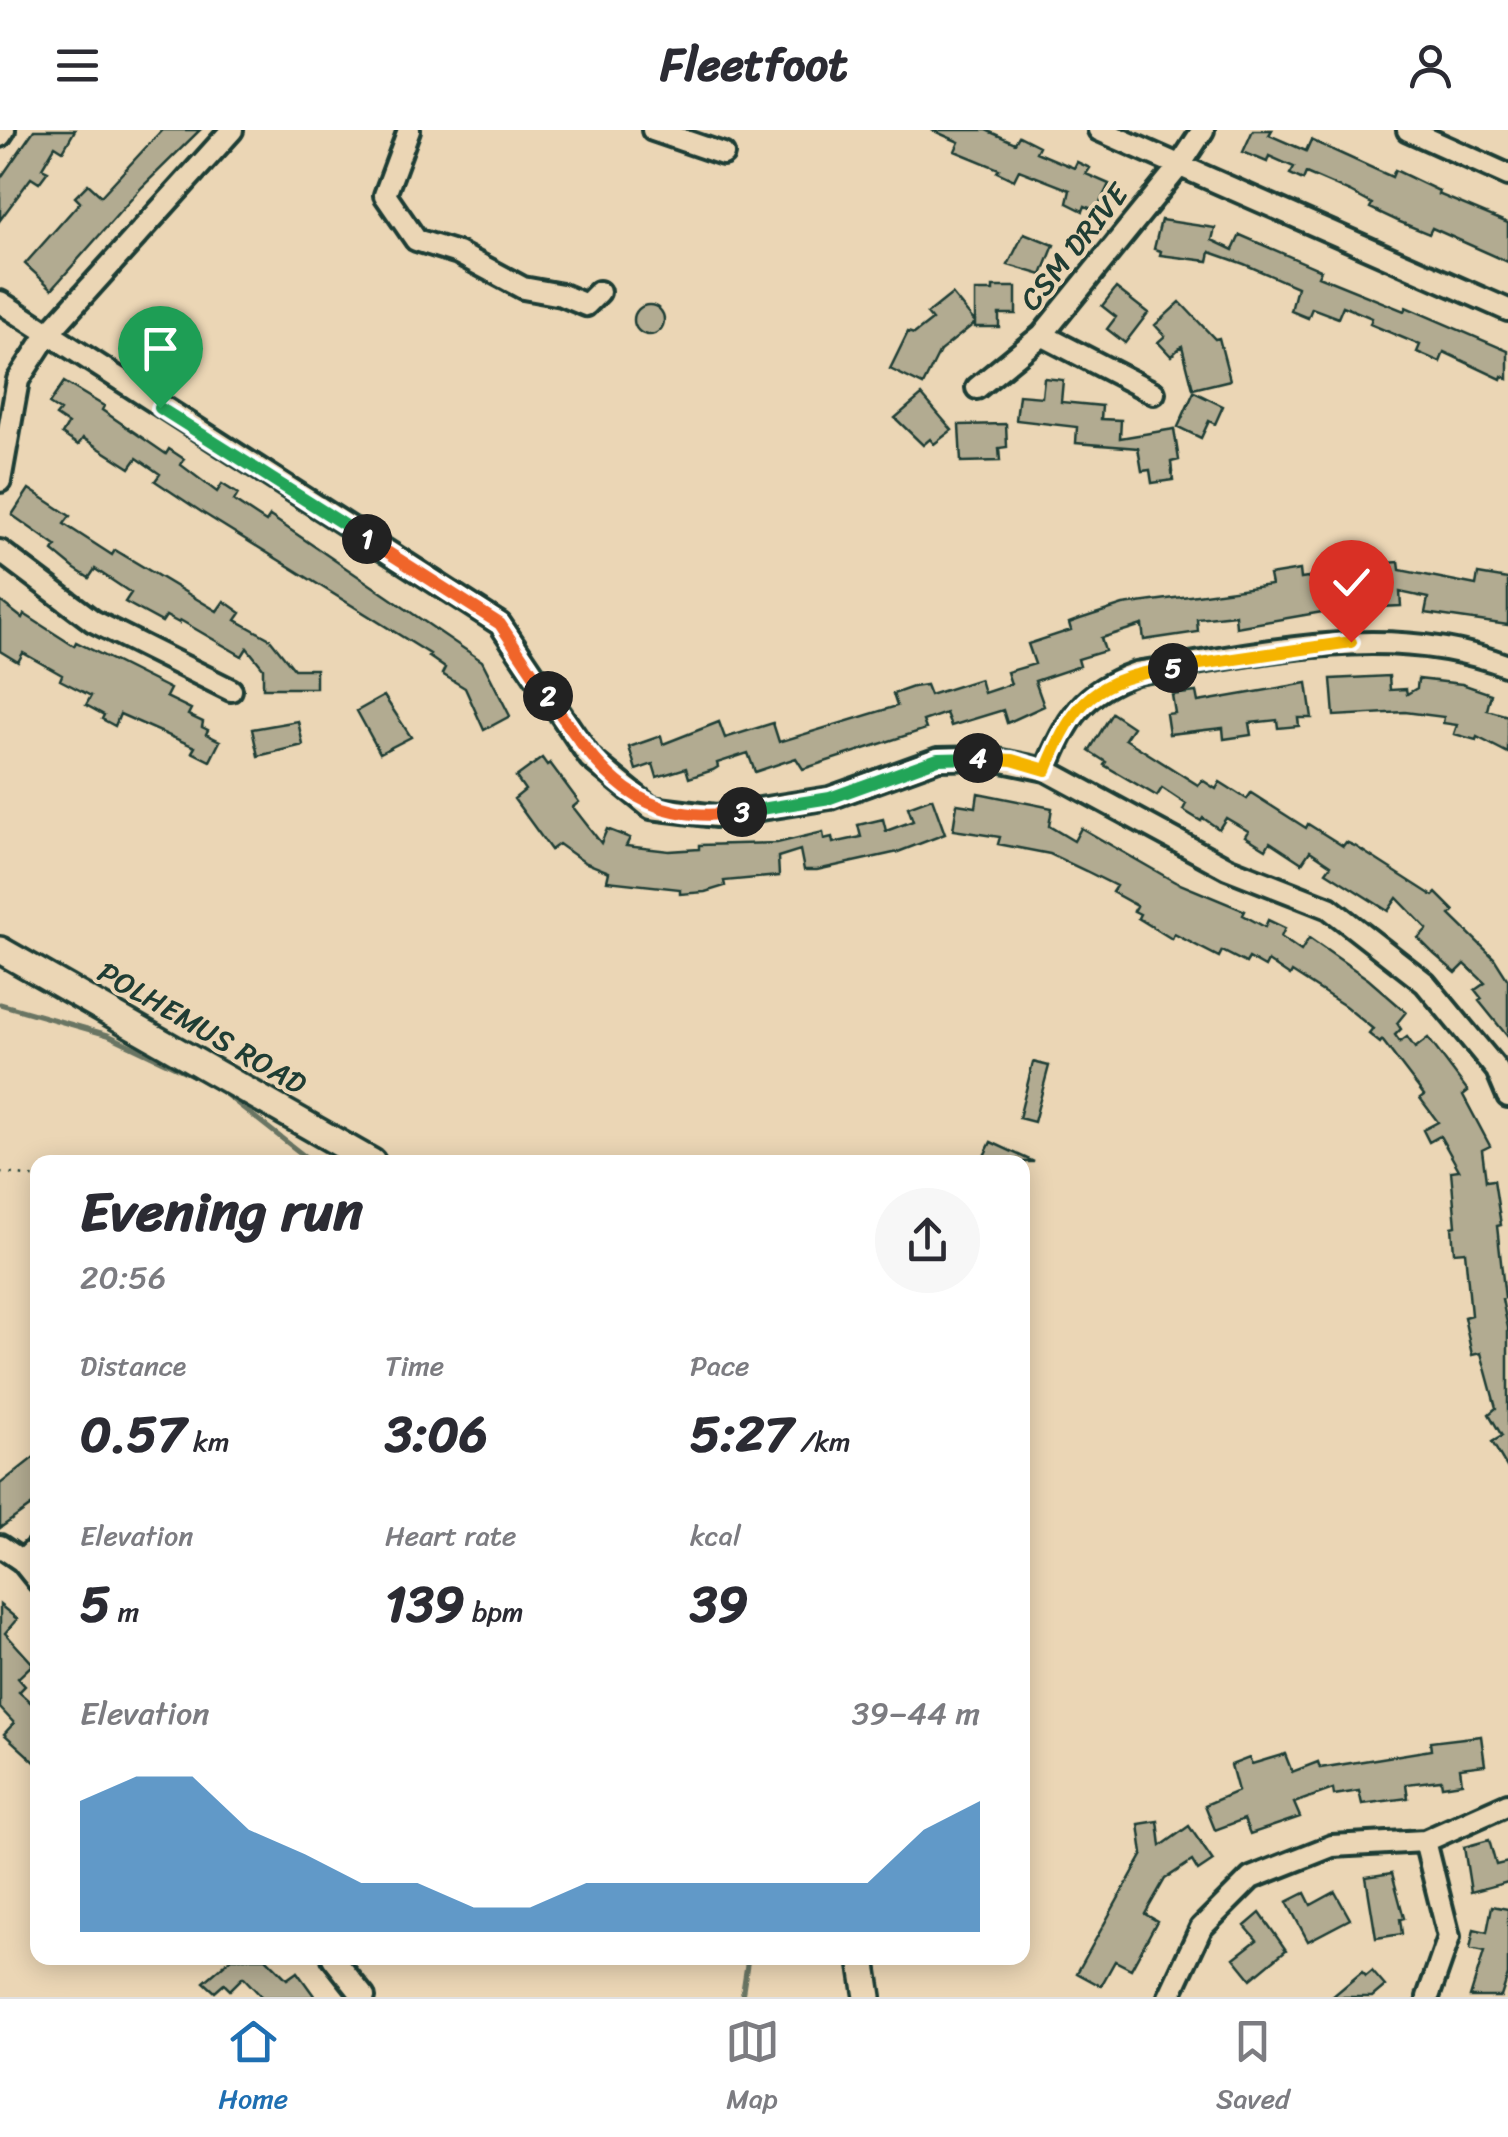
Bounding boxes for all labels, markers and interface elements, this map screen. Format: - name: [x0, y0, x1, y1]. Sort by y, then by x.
- text: Fleetfoot: [660, 25, 848, 105]
- icon: menu: [50, 38, 105, 93]
- icon: person: [1403, 38, 1458, 93]
- street label: CSM DRIVE: [1005, 169, 1144, 323]
- pin: [118, 306, 203, 409]
- icon: arrive: [133, 321, 188, 376]
- pin: 1: [342, 514, 392, 564]
- text: 1: [361, 514, 373, 563]
- pin: [1309, 540, 1394, 643]
- icon: check: [1324, 555, 1379, 610]
- pin: 5: [1148, 643, 1198, 693]
- text: 5: [1164, 643, 1182, 692]
- pin: 2: [523, 671, 573, 721]
- text: 2: [540, 671, 556, 720]
- pin: 4: [953, 733, 1003, 783]
- text: 4: [969, 733, 987, 782]
- pin: 3: [717, 787, 767, 837]
- text: 3: [734, 787, 750, 836]
- street label: POLHEMUS ROAD: [87, 946, 317, 1110]
- text: Evening run: [80, 1163, 363, 1260]
- button: share: [875, 1188, 980, 1293]
- text: 20:56: [80, 1249, 166, 1306]
- text: Distance: [80, 1341, 186, 1390]
- text: Time: [385, 1341, 444, 1390]
- text: Pace: [690, 1341, 749, 1390]
- text: 0.57: [80, 1390, 186, 1479]
- text: 3:06: [385, 1390, 488, 1479]
- text: 5:27: [690, 1390, 793, 1479]
- text: km: [186, 1417, 229, 1466]
- text: /km: [793, 1417, 851, 1466]
- text: Elevation: [80, 1511, 193, 1560]
- text: Heart rate: [385, 1511, 516, 1560]
- text: kcal: [690, 1511, 741, 1560]
- text: 5: [80, 1560, 111, 1649]
- text: 139: [385, 1560, 465, 1649]
- text: 39: [690, 1560, 748, 1649]
- text: m: [111, 1587, 139, 1636]
- text: bpm: [465, 1587, 524, 1636]
- text: Elevation: [80, 1685, 210, 1742]
- text: 39–44 m: [852, 1685, 980, 1742]
- tab: Home: [218, 2014, 288, 2123]
- tab: Map: [725, 2014, 780, 2123]
- tab: Saved: [1216, 2014, 1290, 2123]

